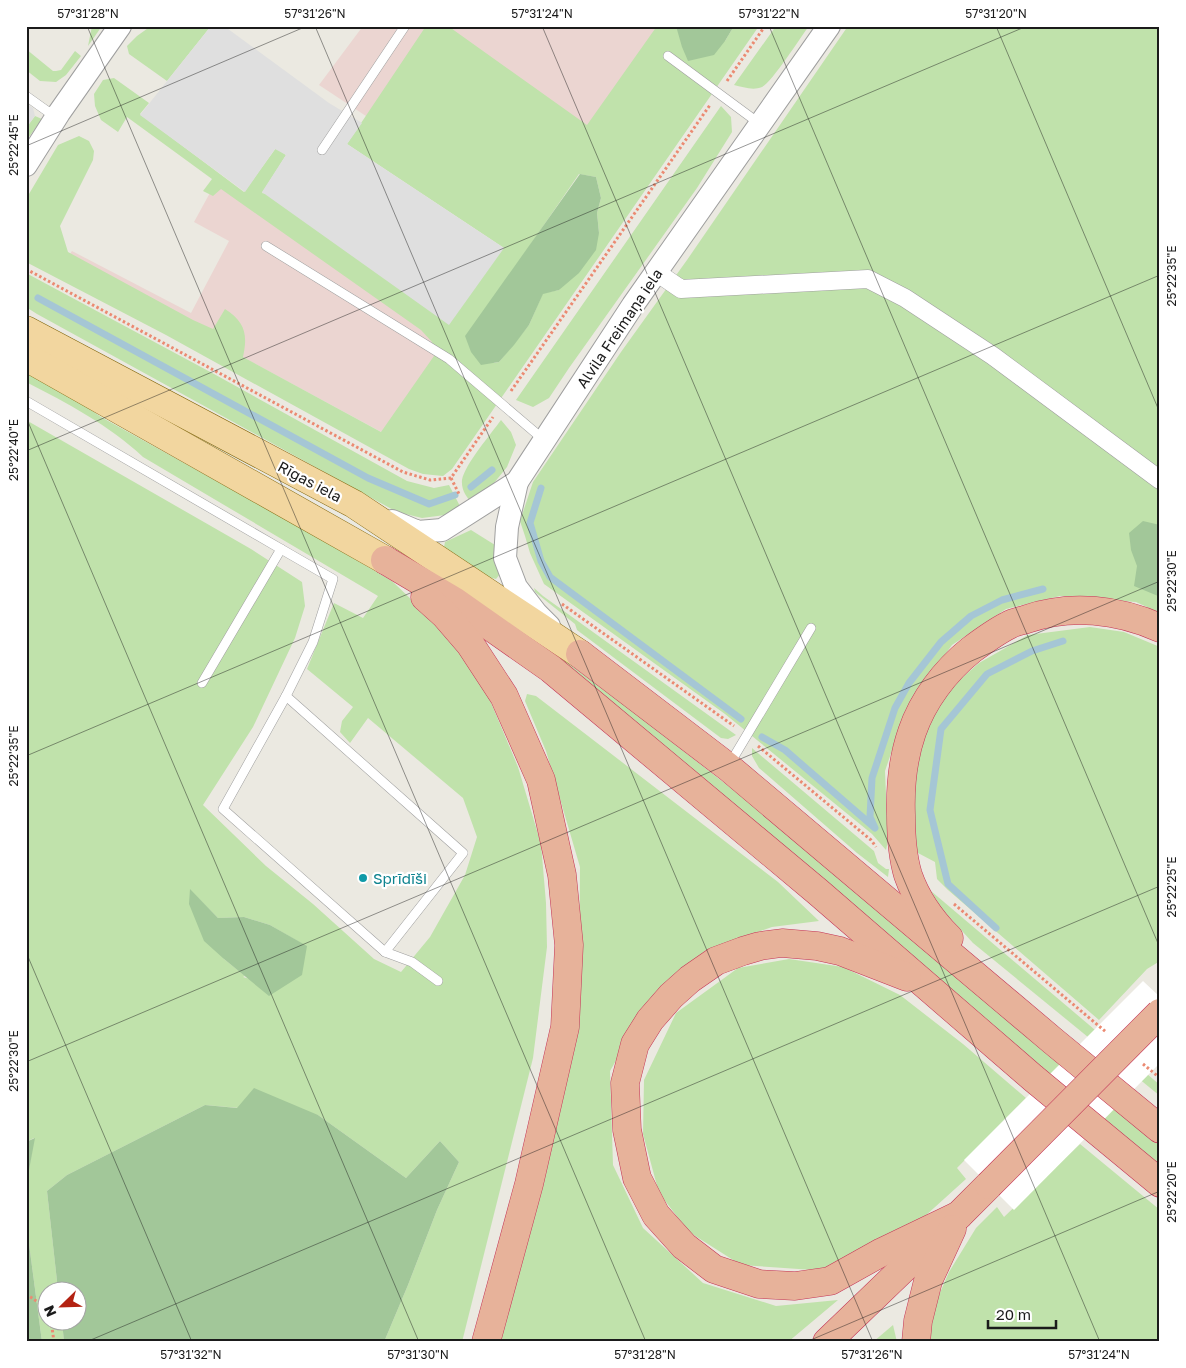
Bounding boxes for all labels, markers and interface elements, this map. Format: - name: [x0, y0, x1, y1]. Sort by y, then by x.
- text: 57°31'28"N: [57, 6, 119, 21]
- text: 57°31'26"N: [284, 6, 346, 21]
- text: 57°31'24"N: [511, 6, 573, 21]
- text: 57°31'22"N: [738, 6, 800, 21]
- text: 57°31'20"N: [965, 6, 1027, 21]
- text: 25°22'45"E: [6, 114, 21, 176]
- text: 25°22'35"E: [1164, 245, 1179, 307]
- street label: Alvila Freimaņa iela: [572, 265, 667, 392]
- text: 25°22'40"E: [6, 419, 21, 481]
- street label: Rīgas iela: [275, 457, 345, 505]
- text: 25°22'30"E: [1164, 550, 1179, 612]
- text: 25°22'35"E: [6, 725, 21, 787]
- text: 25°22'25"E: [1164, 856, 1179, 918]
- place label: Sprīdīši: [373, 869, 427, 887]
- marker: Sprīdīši: [357, 872, 369, 884]
- text: 25°22'30"E: [6, 1030, 21, 1092]
- text: 25°22'20"E: [1164, 1161, 1179, 1223]
- north arrow: [38, 1280, 88, 1330]
- scale bar: [988, 1298, 1056, 1330]
- text: N: [40, 1303, 59, 1319]
- text: 20 m: [996, 1305, 1031, 1323]
- text: 57°31'32"N: [160, 1347, 222, 1362]
- text: 57°31'30"N: [387, 1347, 449, 1362]
- text: 57°31'28"N: [614, 1347, 676, 1362]
- text: 57°31'26"N: [841, 1347, 903, 1362]
- text: 57°31'24"N: [1068, 1347, 1130, 1362]

